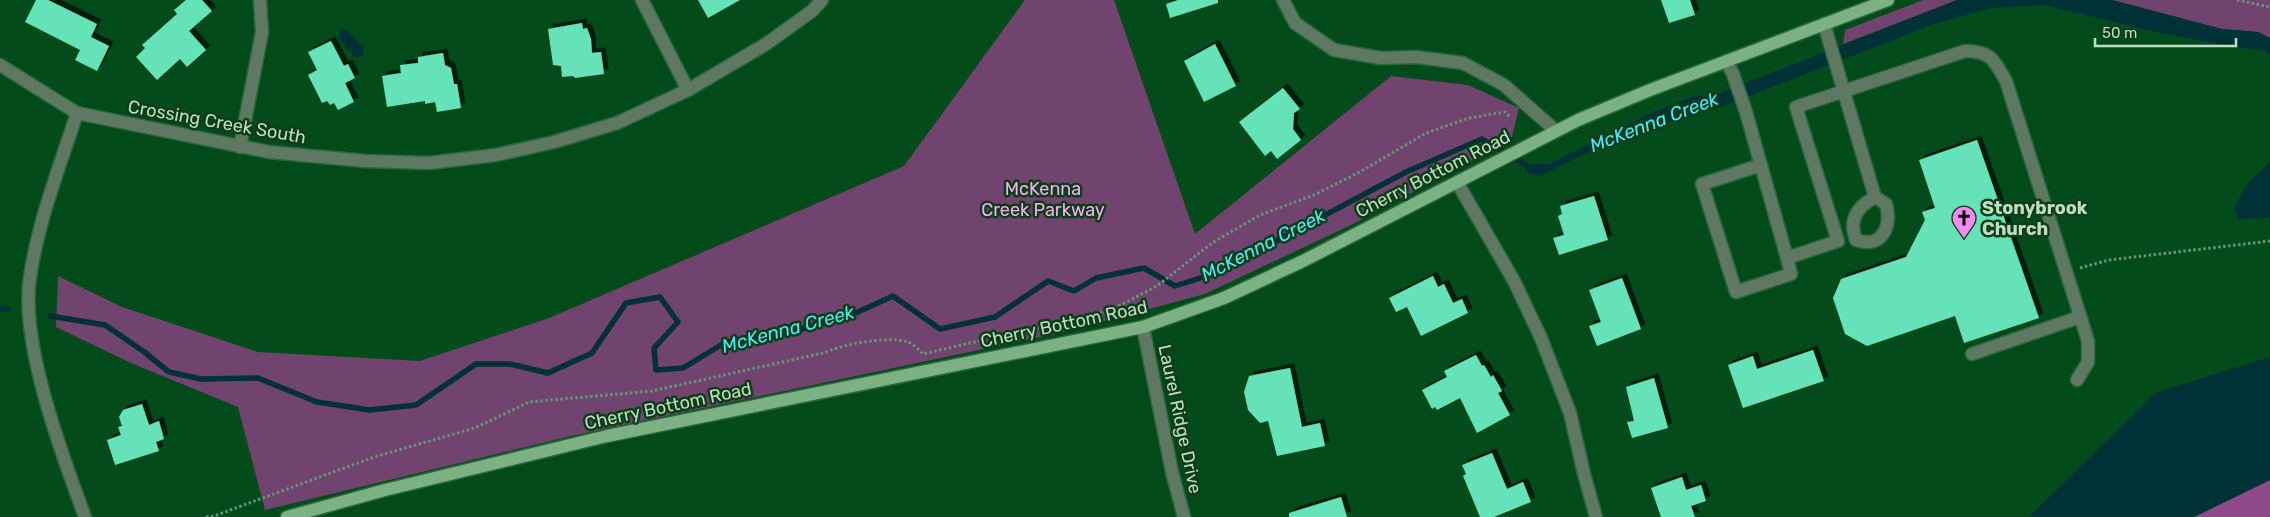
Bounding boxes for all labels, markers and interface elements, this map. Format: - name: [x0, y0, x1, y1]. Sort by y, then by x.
- scale bar: [2095, 15, 2236, 47]
- text: 50 m: [2102, 24, 2137, 42]
- water label: McKenna Creek: [1586, 87, 1722, 157]
- street label: Crossing Creek South: [126, 95, 308, 149]
- street label: Cherry Bottom Road: [1352, 126, 1514, 222]
- park label: McKenna Creek Parkway: [981, 178, 1105, 221]
- place label: Stonybrook Church: [1982, 197, 2088, 240]
- water label: McKenna Creek: [1197, 204, 1329, 286]
- church icon: Stonybrook Church: [1951, 205, 1977, 239]
- street label: Cherry Bottom Road: [978, 296, 1150, 352]
- water label: McKenna Creek: [719, 300, 857, 358]
- street label: Laurel Ridge Drive: [1153, 342, 1207, 496]
- street label: Cherry Bottom Road: [582, 378, 754, 434]

